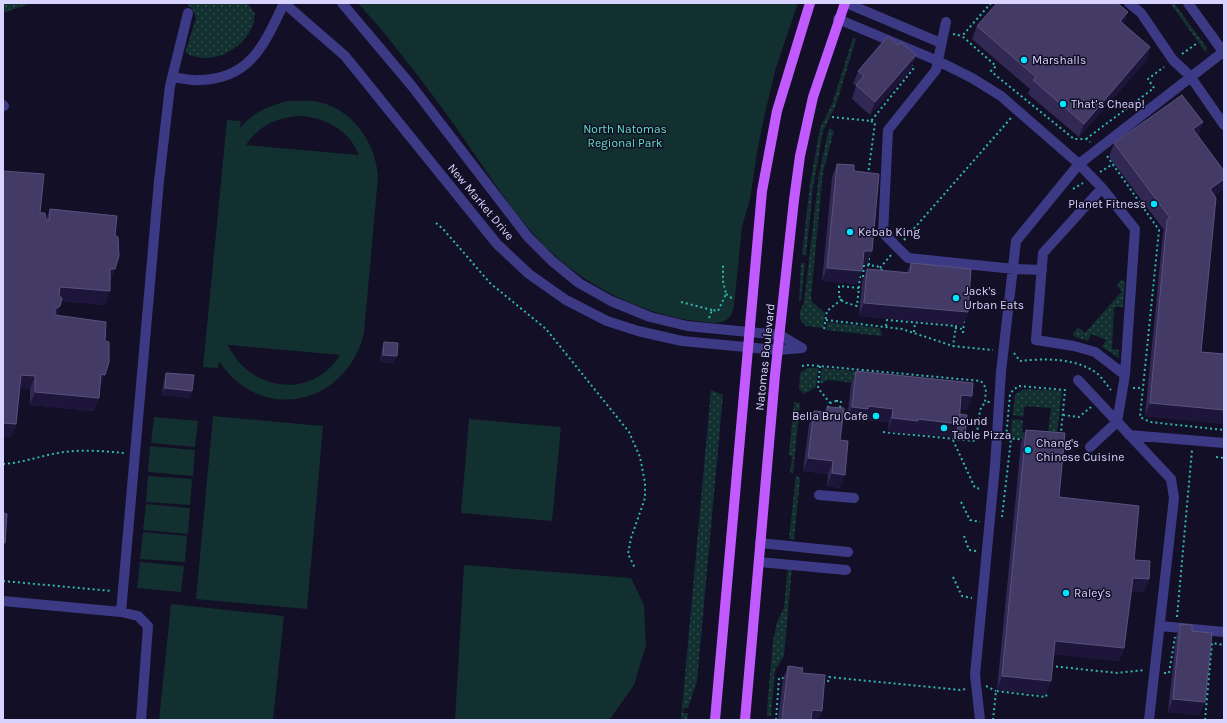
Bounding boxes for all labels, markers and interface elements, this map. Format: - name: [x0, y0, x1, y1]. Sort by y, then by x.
- place label: Marshalls: [1032, 53, 1086, 67]
- marker: Marshalls: [1019, 55, 1029, 65]
- place label: That’s Cheap!: [1071, 97, 1145, 111]
- marker: That’s Cheap!: [1058, 99, 1068, 109]
- park label: North Natomas Regional Park: [583, 122, 667, 150]
- street label: New Market Drive: [445, 161, 517, 243]
- place label: Planet Fitness: [1068, 197, 1146, 211]
- marker: Planet Fitness: [1149, 199, 1159, 209]
- place label: Kebab King: [858, 225, 920, 239]
- marker: Kebab King: [845, 227, 855, 237]
- place label: Jack's Urban Eats: [964, 284, 1024, 312]
- marker: Jack's Urban Eats: [951, 293, 961, 303]
- street label: Natomas Boulevard: [752, 303, 778, 411]
- place label: Bella Bru Cafe: [792, 409, 868, 423]
- marker: Bella Bru Cafe: [871, 411, 881, 421]
- place label: Round Table Pizza: [952, 414, 1011, 442]
- marker: Round Table Pizza: [939, 423, 949, 433]
- place label: Chang's Chinese Cuisine: [1036, 436, 1124, 464]
- marker: Chang's Chinese Cuisine: [1023, 445, 1033, 455]
- place label: Raley's: [1074, 586, 1111, 600]
- marker: Raley's: [1061, 588, 1071, 598]

